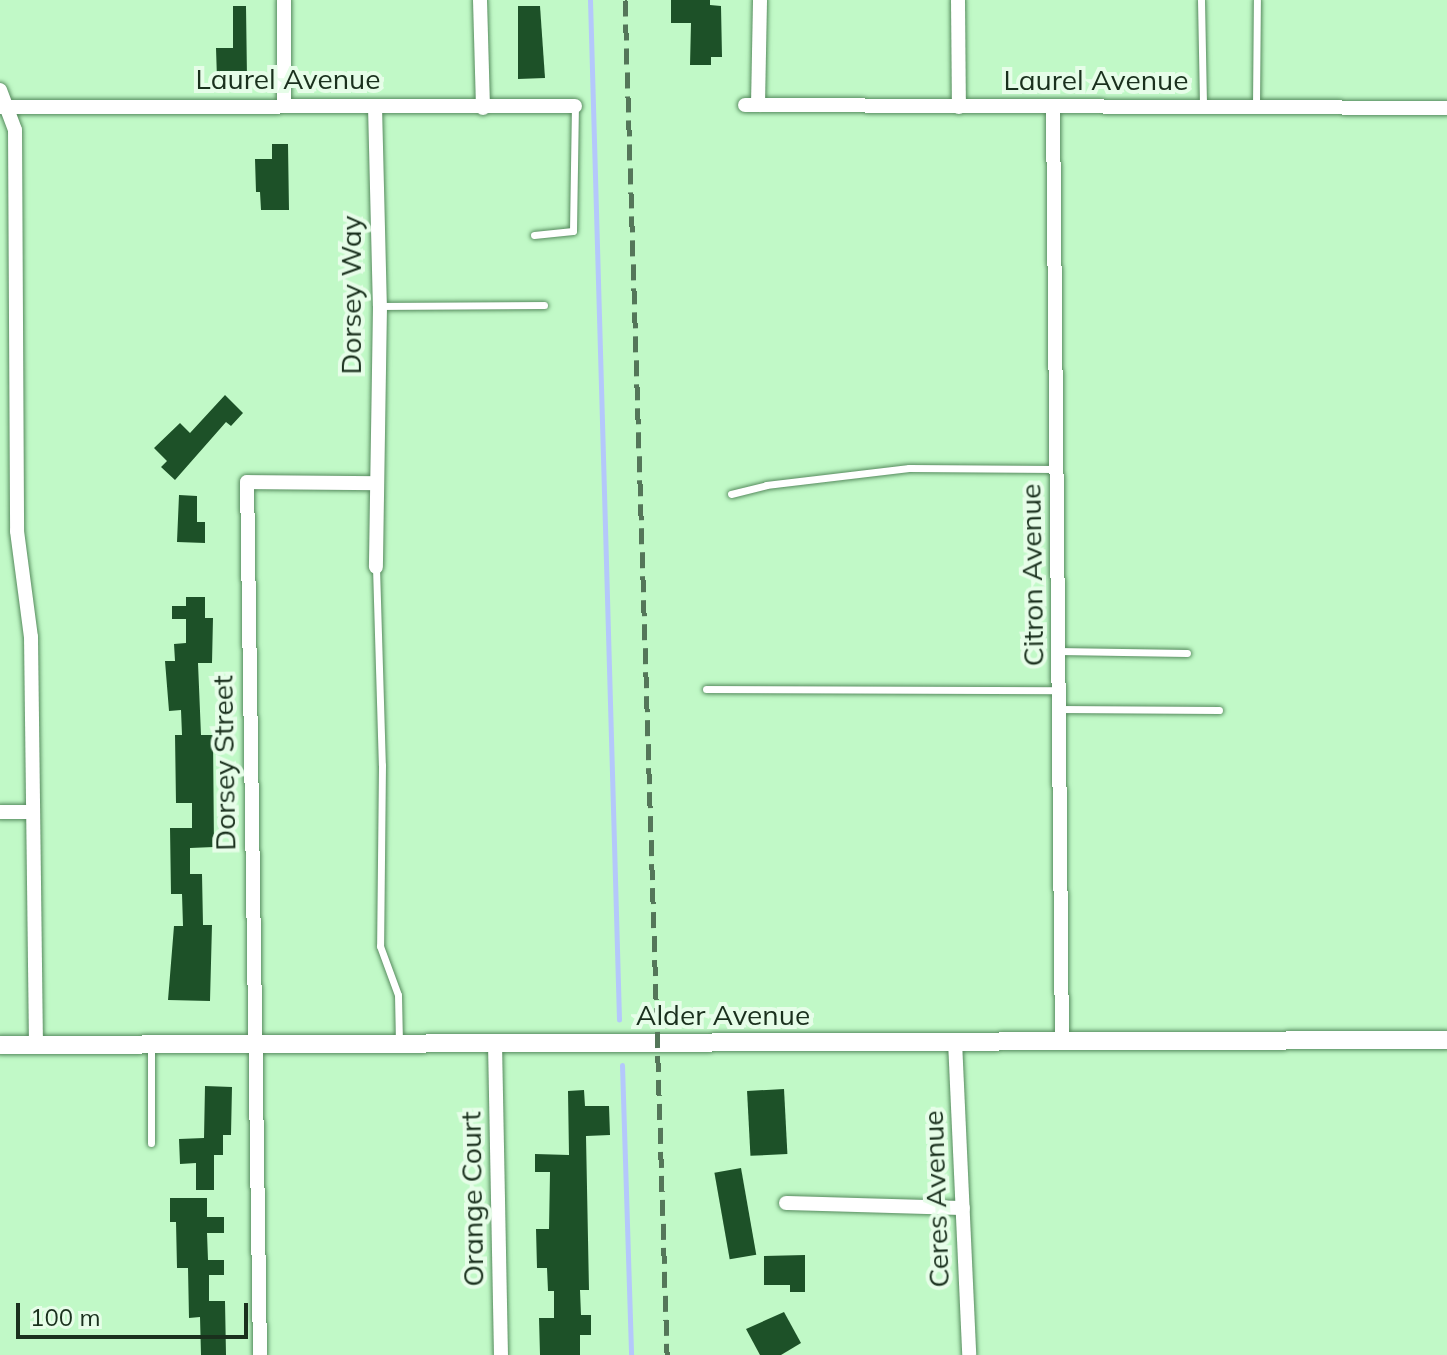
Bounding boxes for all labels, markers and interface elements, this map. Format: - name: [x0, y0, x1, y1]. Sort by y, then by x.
- street label: Laurel Avenue: [196, 62, 380, 96]
- street label: Laurel Avenue: [1004, 63, 1188, 97]
- street label: Dorsey Way: [334, 215, 368, 375]
- street label: Citron Avenue: [1014, 483, 1050, 667]
- street label: Dorsey Street: [206, 675, 242, 851]
- street label: Alder Avenue: [636, 998, 810, 1032]
- street label: Ceres Avenue: [916, 1110, 956, 1288]
- street label: Orange Court: [454, 1111, 490, 1287]
- scale bar: [20, 1287, 252, 1337]
- text: 100 m: [30, 1302, 101, 1332]

